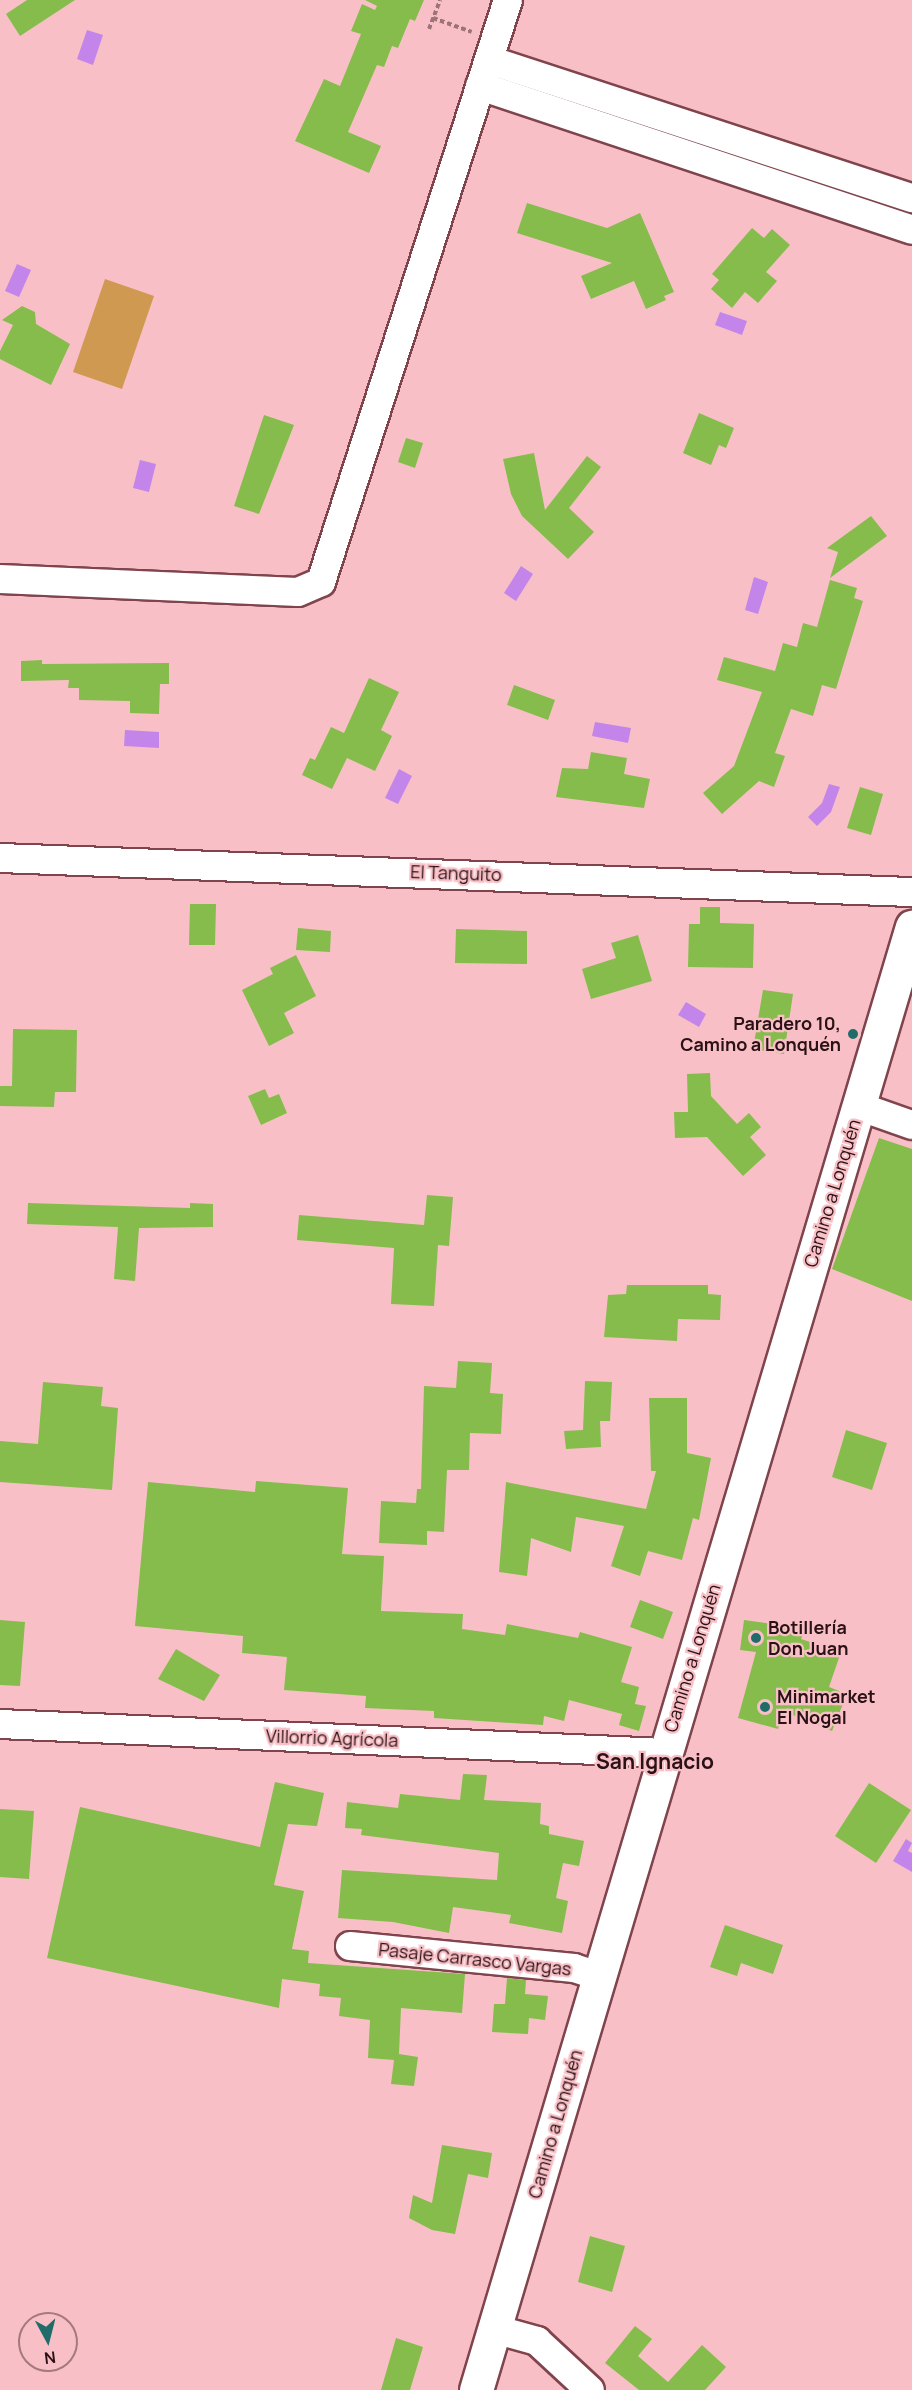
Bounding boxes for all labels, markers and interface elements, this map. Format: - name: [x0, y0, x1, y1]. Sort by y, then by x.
- street label: El Tanguito: [410, 861, 502, 885]
- place label: Paradero 10, Camino a Lonquén: [680, 1013, 841, 1056]
- marker: Paradero 10, Camino a Lonquén: [846, 1027, 860, 1041]
- street label: Camino a Lonquén: [799, 1116, 865, 1270]
- street label: Camino a Lonquén: [659, 1581, 725, 1735]
- place label: Botillería Don Juan: [768, 1617, 848, 1660]
- marker: Botillería Don Juan: [749, 1631, 763, 1645]
- place label: Minimarket El Nogal: [777, 1686, 876, 1728]
- marker: Minimarket El Nogal: [758, 1700, 772, 1714]
- street label: Villorrio Agrícola: [265, 1725, 399, 1751]
- district label: San Ignacio: [596, 1748, 714, 1774]
- street label: Pasaje Carrasco Vargas: [378, 1938, 572, 1980]
- street label: Camino a Lonquén: [523, 2047, 587, 2201]
- north arrow: [18, 2312, 78, 2372]
- text: N: [43, 2346, 57, 2369]

